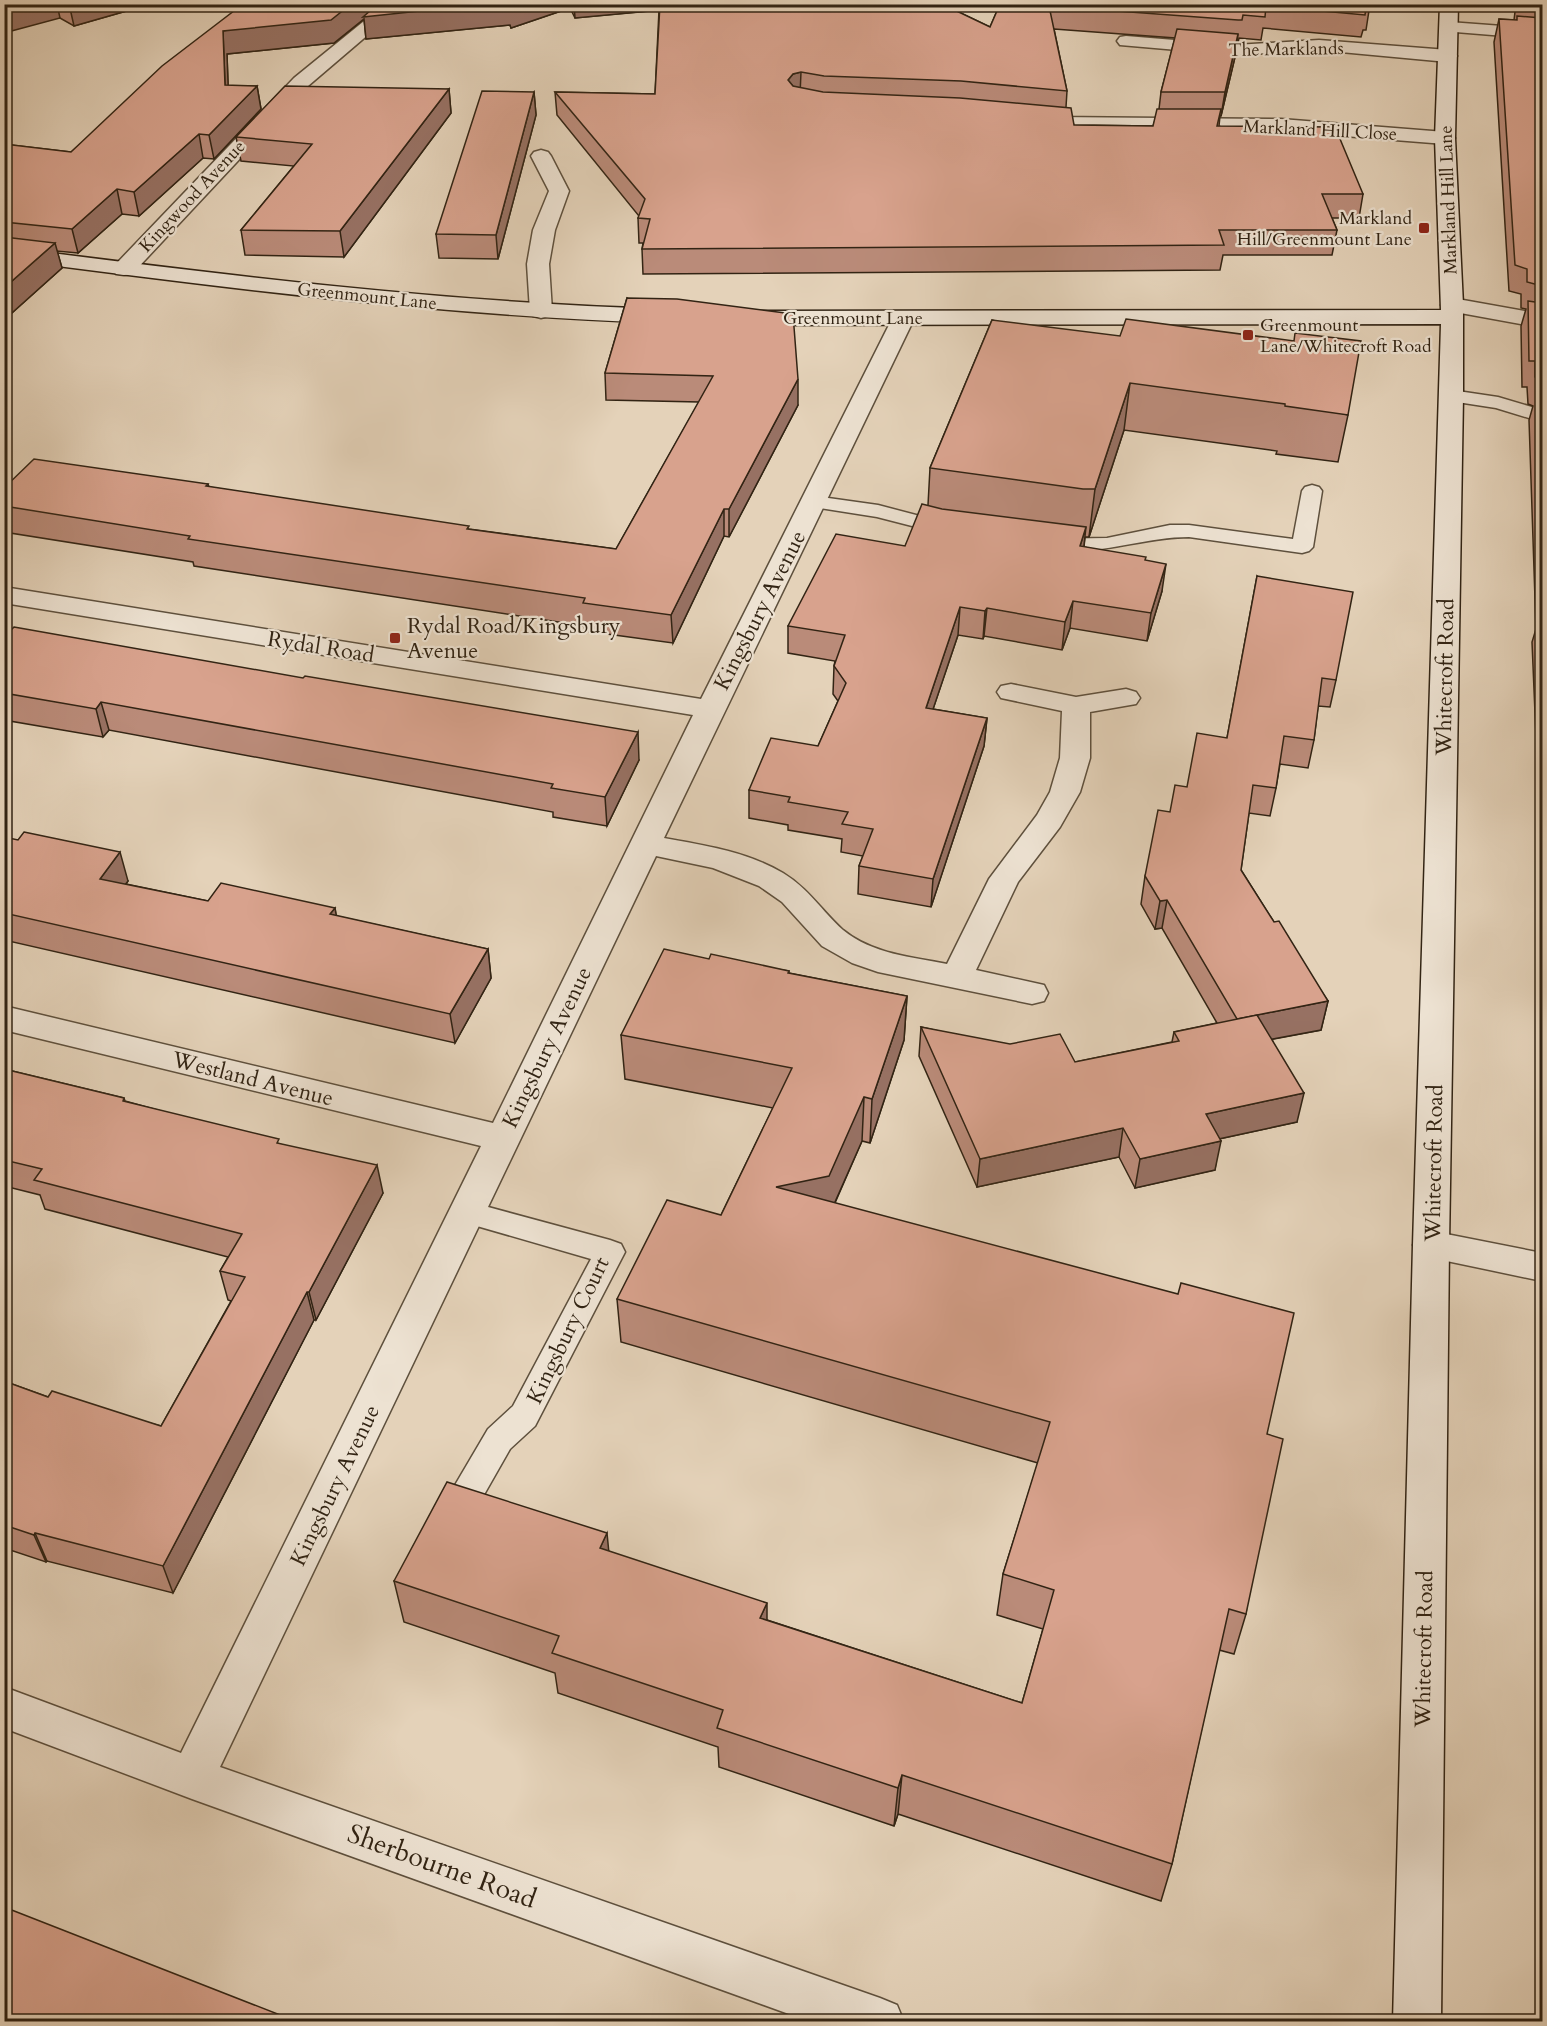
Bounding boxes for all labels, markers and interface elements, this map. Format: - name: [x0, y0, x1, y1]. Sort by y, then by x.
- street label: The Marklands: [1228, 36, 1344, 63]
- street label: Markland Hill Close: [1242, 114, 1398, 147]
- street label: Markland Hill Lane: [1433, 125, 1464, 275]
- street label: Kingwood Avenue: [134, 135, 251, 258]
- place label: Markland Hill/Greenmount Lane: [1237, 206, 1412, 252]
- marker: Markland Hill/Greenmount Lane: [1417, 221, 1431, 235]
- street label: Greenmount Lane: [296, 277, 438, 316]
- street label: Greenmount Lane: [783, 306, 923, 331]
- place label: Greenmount Lane/Whitecroft Road: [1260, 313, 1432, 359]
- marker: Greenmount Lane/Whitecroft Road: [1241, 328, 1255, 342]
- street label: Kingsbury Avenue: [707, 525, 813, 695]
- street label: Whitecroft Road: [1429, 598, 1461, 757]
- place label: Rydal Road/Kingsbury Avenue: [407, 611, 621, 666]
- street label: Rydal Road: [265, 624, 377, 670]
- marker: Rydal Road/Kingsbury Avenue: [388, 631, 402, 645]
- street label: Kingsbury Avenue: [495, 962, 599, 1133]
- street label: Westland Avenue: [168, 1044, 337, 1114]
- street label: Whitecroft Road: [1418, 1084, 1450, 1243]
- street label: Kingsbury Court: [519, 1252, 616, 1409]
- street label: Kingsbury Avenue: [283, 1400, 387, 1571]
- street label: Whitecroft Road: [1408, 1570, 1440, 1729]
- street label: Sherbourne Road: [342, 1815, 542, 1918]

